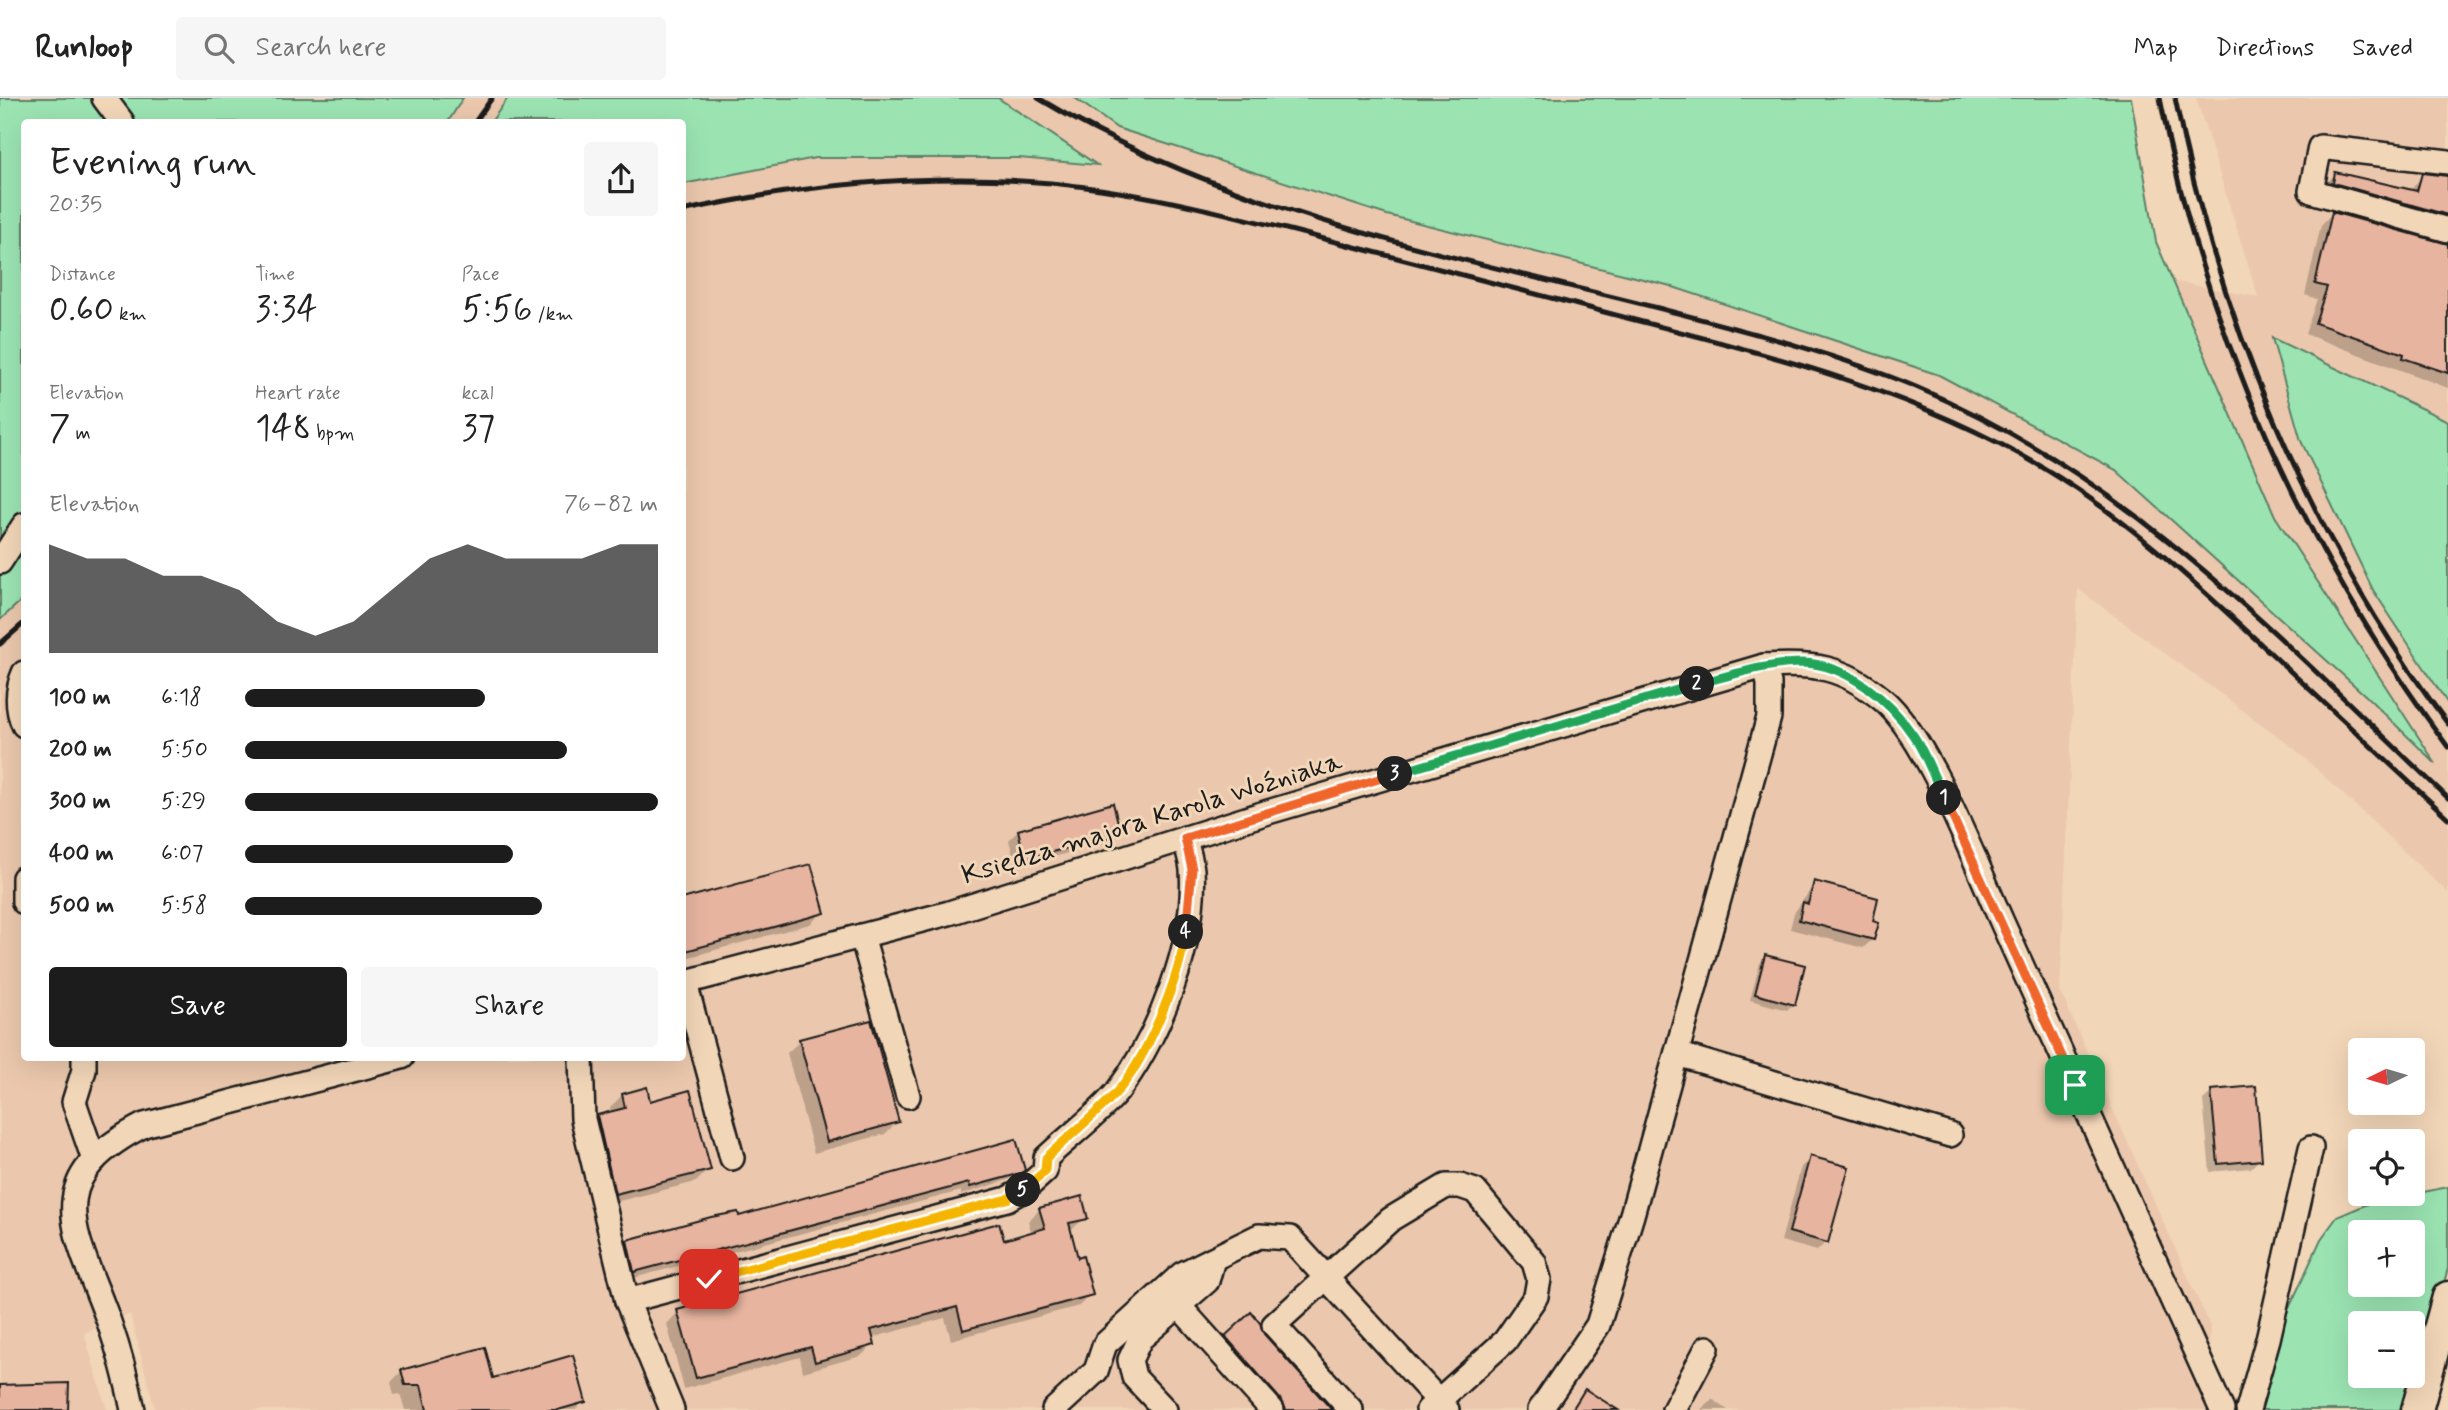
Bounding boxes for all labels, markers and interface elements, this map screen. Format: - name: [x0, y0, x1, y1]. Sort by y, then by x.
- search box: [176, 17, 666, 80]
- text: Runloop: [35, 26, 134, 70]
- icon: search: [200, 29, 238, 67]
- text: Search here: [256, 31, 386, 65]
- text: Map: [2134, 33, 2178, 64]
- text: Directions: [2216, 33, 2314, 64]
- text: Saved: [2352, 33, 2413, 64]
- text: Evening run: [49, 139, 256, 188]
- button: share: [584, 142, 658, 216]
- text: 20:35: [49, 190, 102, 220]
- text: Distance: [49, 262, 116, 287]
- text: Time: [255, 262, 295, 287]
- text: Pace: [462, 262, 499, 287]
- text: 0.60: [49, 287, 114, 333]
- text: 3:34: [255, 287, 318, 333]
- text: 5:56: [462, 287, 532, 333]
- text: km: [114, 302, 147, 327]
- text: /km: [532, 302, 574, 327]
- text: Elevation: [49, 381, 124, 406]
- text: Heart rate: [255, 381, 341, 406]
- text: kcal: [462, 381, 494, 406]
- text: 7: [49, 406, 70, 452]
- text: 148: [255, 406, 311, 452]
- text: 37: [462, 406, 495, 452]
- text: m: [70, 421, 91, 446]
- text: bpm: [311, 421, 355, 446]
- text: Elevation: [49, 490, 140, 520]
- text: 76–82 m: [564, 490, 658, 520]
- pin: 2: [1680, 666, 1714, 702]
- text: 2: [1692, 671, 1701, 696]
- text: 100 m: [49, 683, 111, 713]
- text: 6:18: [161, 683, 202, 713]
- text: 200 m: [49, 735, 112, 765]
- text: 5:50: [161, 735, 208, 765]
- street label: Księdza majora Karola Woźniaka: [957, 743, 1347, 895]
- pin: 3: [1378, 756, 1412, 792]
- text: 3: [1390, 761, 1399, 786]
- pin: 1: [1926, 780, 1962, 816]
- text: 1: [1939, 785, 1948, 810]
- text: 300 m: [49, 787, 111, 817]
- text: 5:29: [161, 787, 206, 817]
- text: 400 m: [49, 839, 114, 869]
- text: 6:07: [161, 839, 203, 869]
- text: 500 m: [49, 891, 114, 921]
- text: 5:58: [161, 891, 207, 921]
- pin: 4: [1168, 914, 1204, 950]
- text: 4: [1180, 919, 1191, 944]
- button: Save: [49, 967, 347, 1047]
- button: Share: [361, 967, 658, 1047]
- north arrow: [2348, 1038, 2426, 1115]
- map controls: [2348, 1038, 2425, 1388]
- pin: [2045, 1055, 2105, 1115]
- icon: arrive: [2056, 1066, 2094, 1104]
- button: locate: [2348, 1129, 2425, 1206]
- pin: 5: [1006, 1172, 1040, 1208]
- text: 5: [1017, 1177, 1028, 1202]
- button: +: [2348, 1220, 2425, 1297]
- pin: [679, 1249, 739, 1309]
- icon: check: [690, 1260, 728, 1298]
- button: −: [2348, 1311, 2425, 1388]

